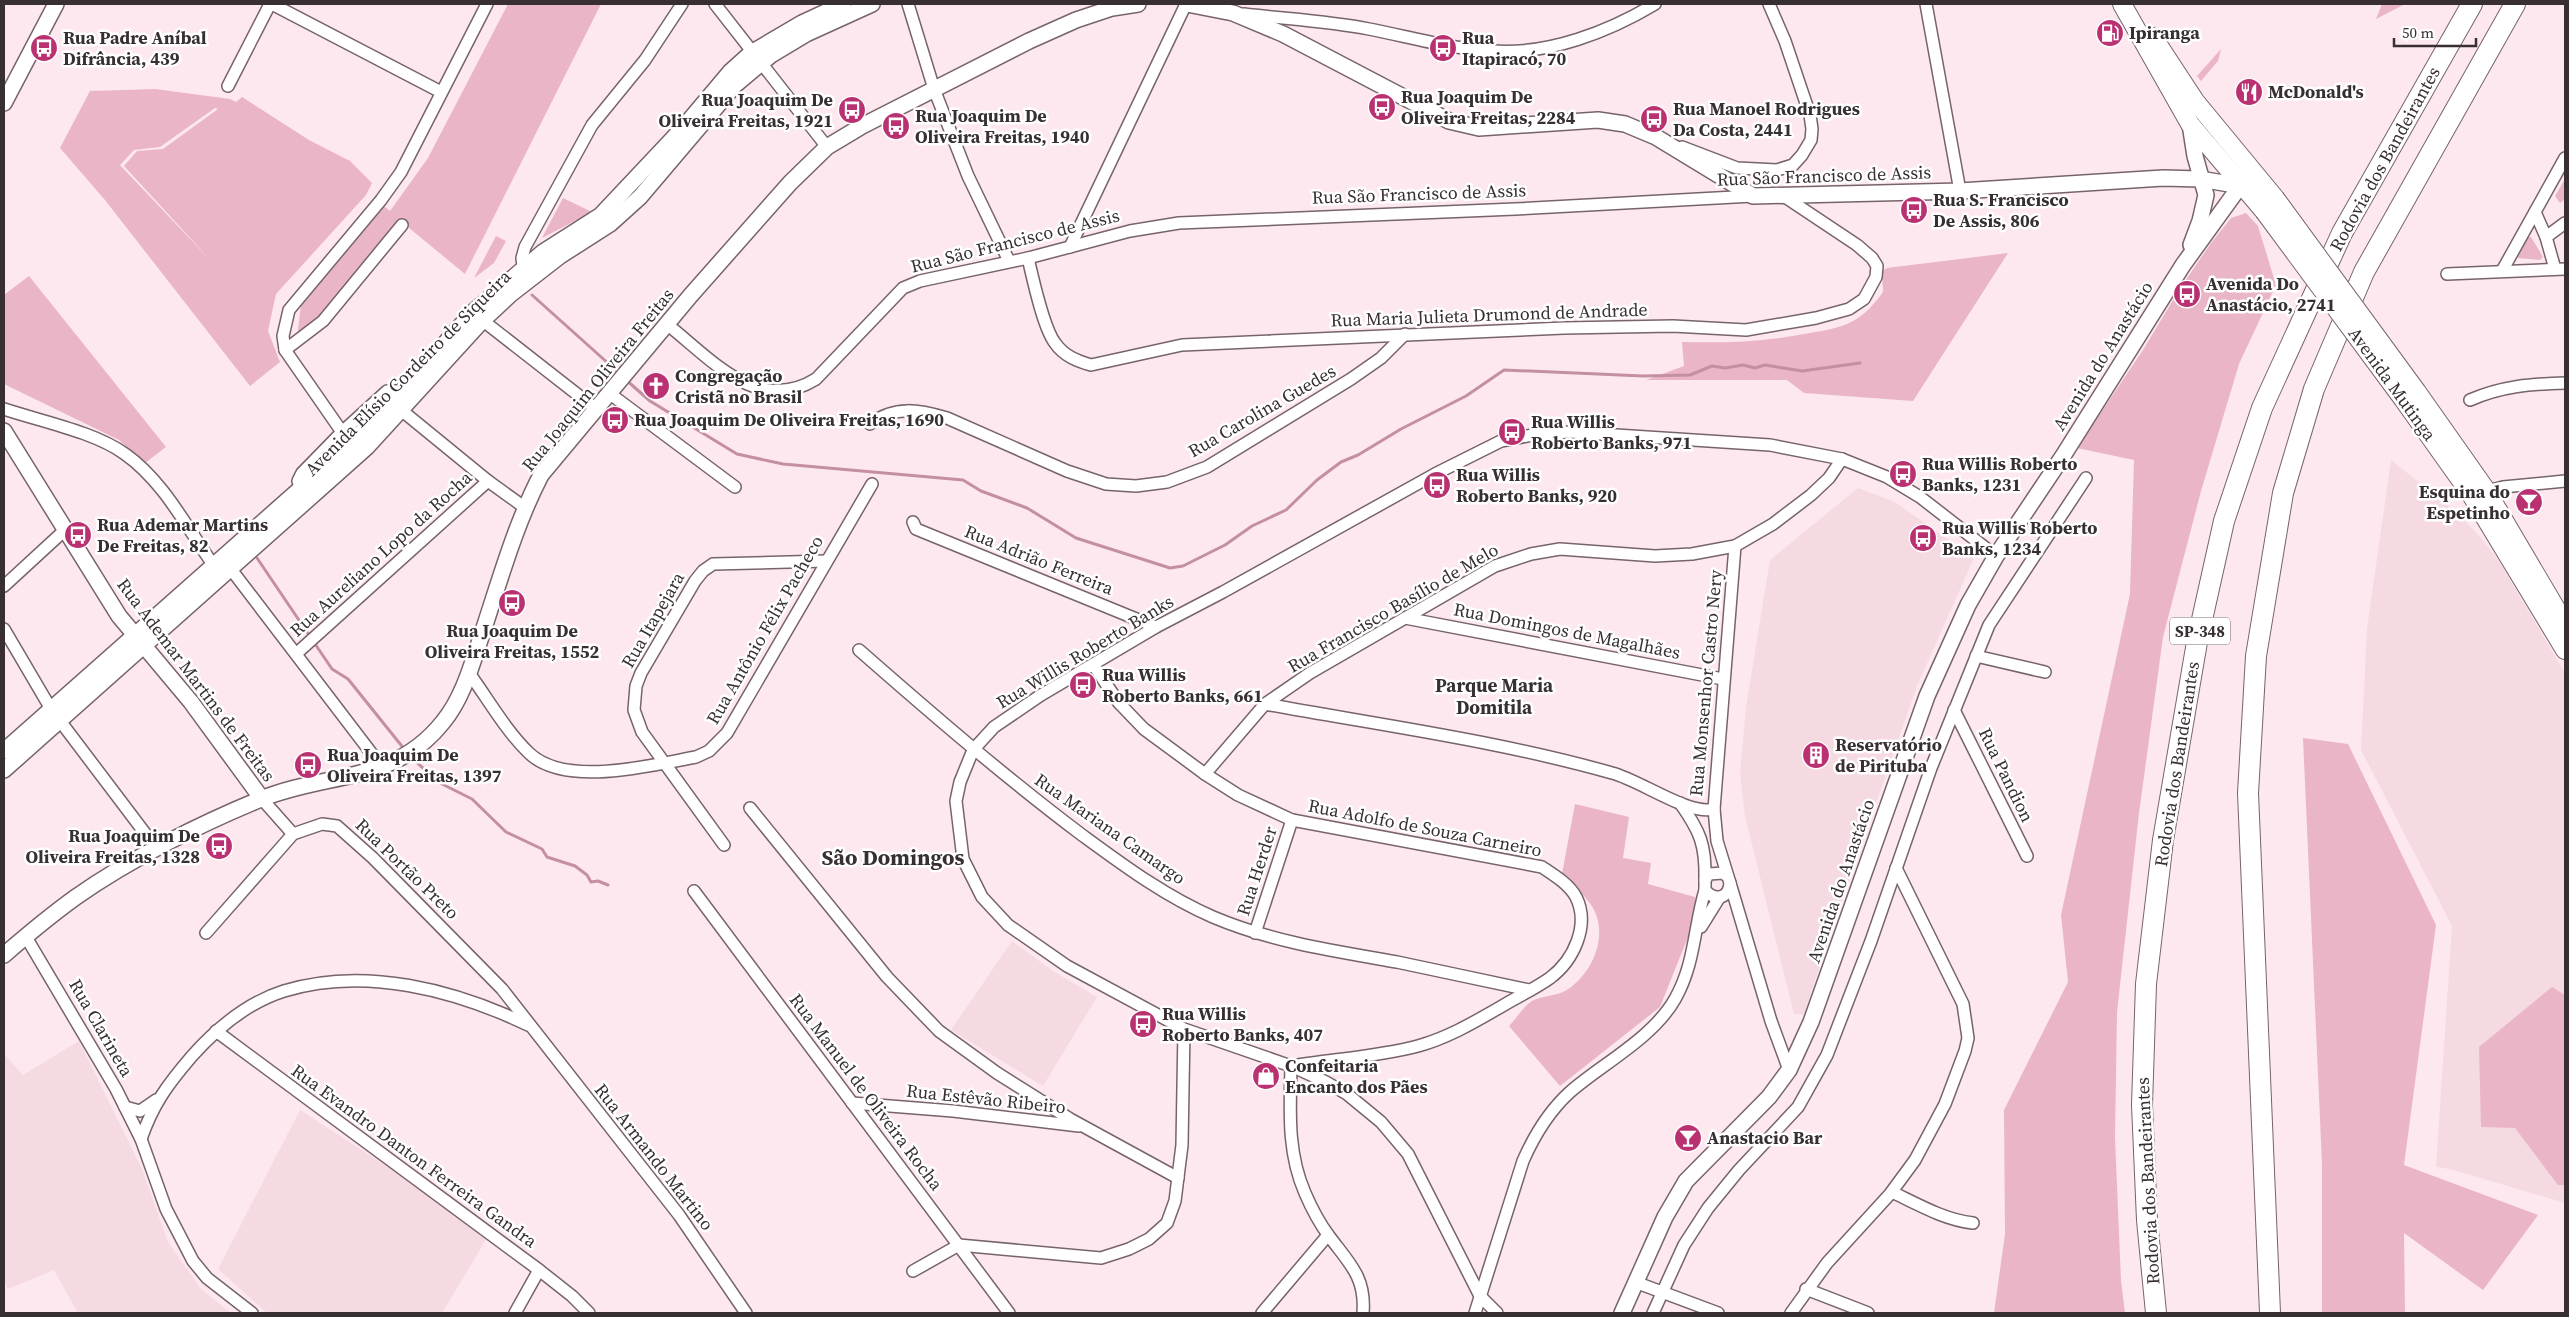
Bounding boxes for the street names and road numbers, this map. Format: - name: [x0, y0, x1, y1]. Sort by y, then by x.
- street label: Rodovia dos Bandeirantes: [2323, 62, 2446, 256]
- street label: Rua São Francisco de Assis: [1716, 159, 1932, 192]
- street label: Rua São Francisco de Assis: [1311, 177, 1527, 210]
- street label: Rua São Francisco de Assis: [908, 202, 1122, 279]
- street label: Avenida Elísio Cordeiro de Siqueira: [299, 264, 517, 481]
- street label: Avenida do Anastácio: [2047, 276, 2159, 435]
- street label: Rua Joaquim Oliveira Freitas: [516, 283, 680, 477]
- street label: Rua Maria Julieta Drumond de Andrade: [1330, 296, 1648, 333]
- street label: Avenida Mutinga: [2343, 322, 2443, 446]
- street label: Rua Carolina Guedes: [1183, 358, 1340, 463]
- street label: Rua Aureliano Lopo da Rocha: [284, 464, 478, 642]
- street label: Rua Adrião Ferreira: [961, 518, 1118, 601]
- street label: Rua Antônio Félix Pacheco: [700, 531, 829, 729]
- street label: Rua Francisco Basílio de Melo: [1283, 537, 1503, 678]
- street label: Rua Itapejara: [615, 567, 691, 672]
- street label: Rua Monsenhor Castro Nery: [1683, 568, 1728, 797]
- street label: Rua Ademar Martins de Freitas: [112, 573, 281, 787]
- street label: Rua Willis Roberto Banks: [991, 589, 1178, 714]
- street label: Rua Domingos de Magalhães: [1452, 596, 1683, 665]
- road number: SP-348: [2170, 618, 2230, 644]
- street label: Rodovia dos Bandeirantes: [2148, 659, 2205, 868]
- street label: Rua Pandion: [1973, 723, 2040, 826]
- street label: Rua Mariana Camargo: [1030, 767, 1191, 890]
- street label: Rua Adolfo de Souza Carneiro: [1306, 793, 1544, 862]
- street label: Avenida do Anastácio: [1801, 796, 1880, 966]
- street label: Rua Portão Preto: [350, 813, 465, 925]
- street label: Rua Herder: [1230, 822, 1283, 919]
- street label: Rua Clarineta: [63, 974, 140, 1082]
- street label: Rua Manuel de Oliveira Rocha: [784, 988, 949, 1196]
- street label: Rua Evandro Danton Ferreira Gandra: [286, 1058, 543, 1254]
- street label: Rodovia dos Bandeirantes: [2130, 1077, 2165, 1285]
- street label: Rua Armando Martino: [589, 1078, 720, 1236]
- street label: Rua Estêvão Ribeiro: [905, 1078, 1067, 1119]

